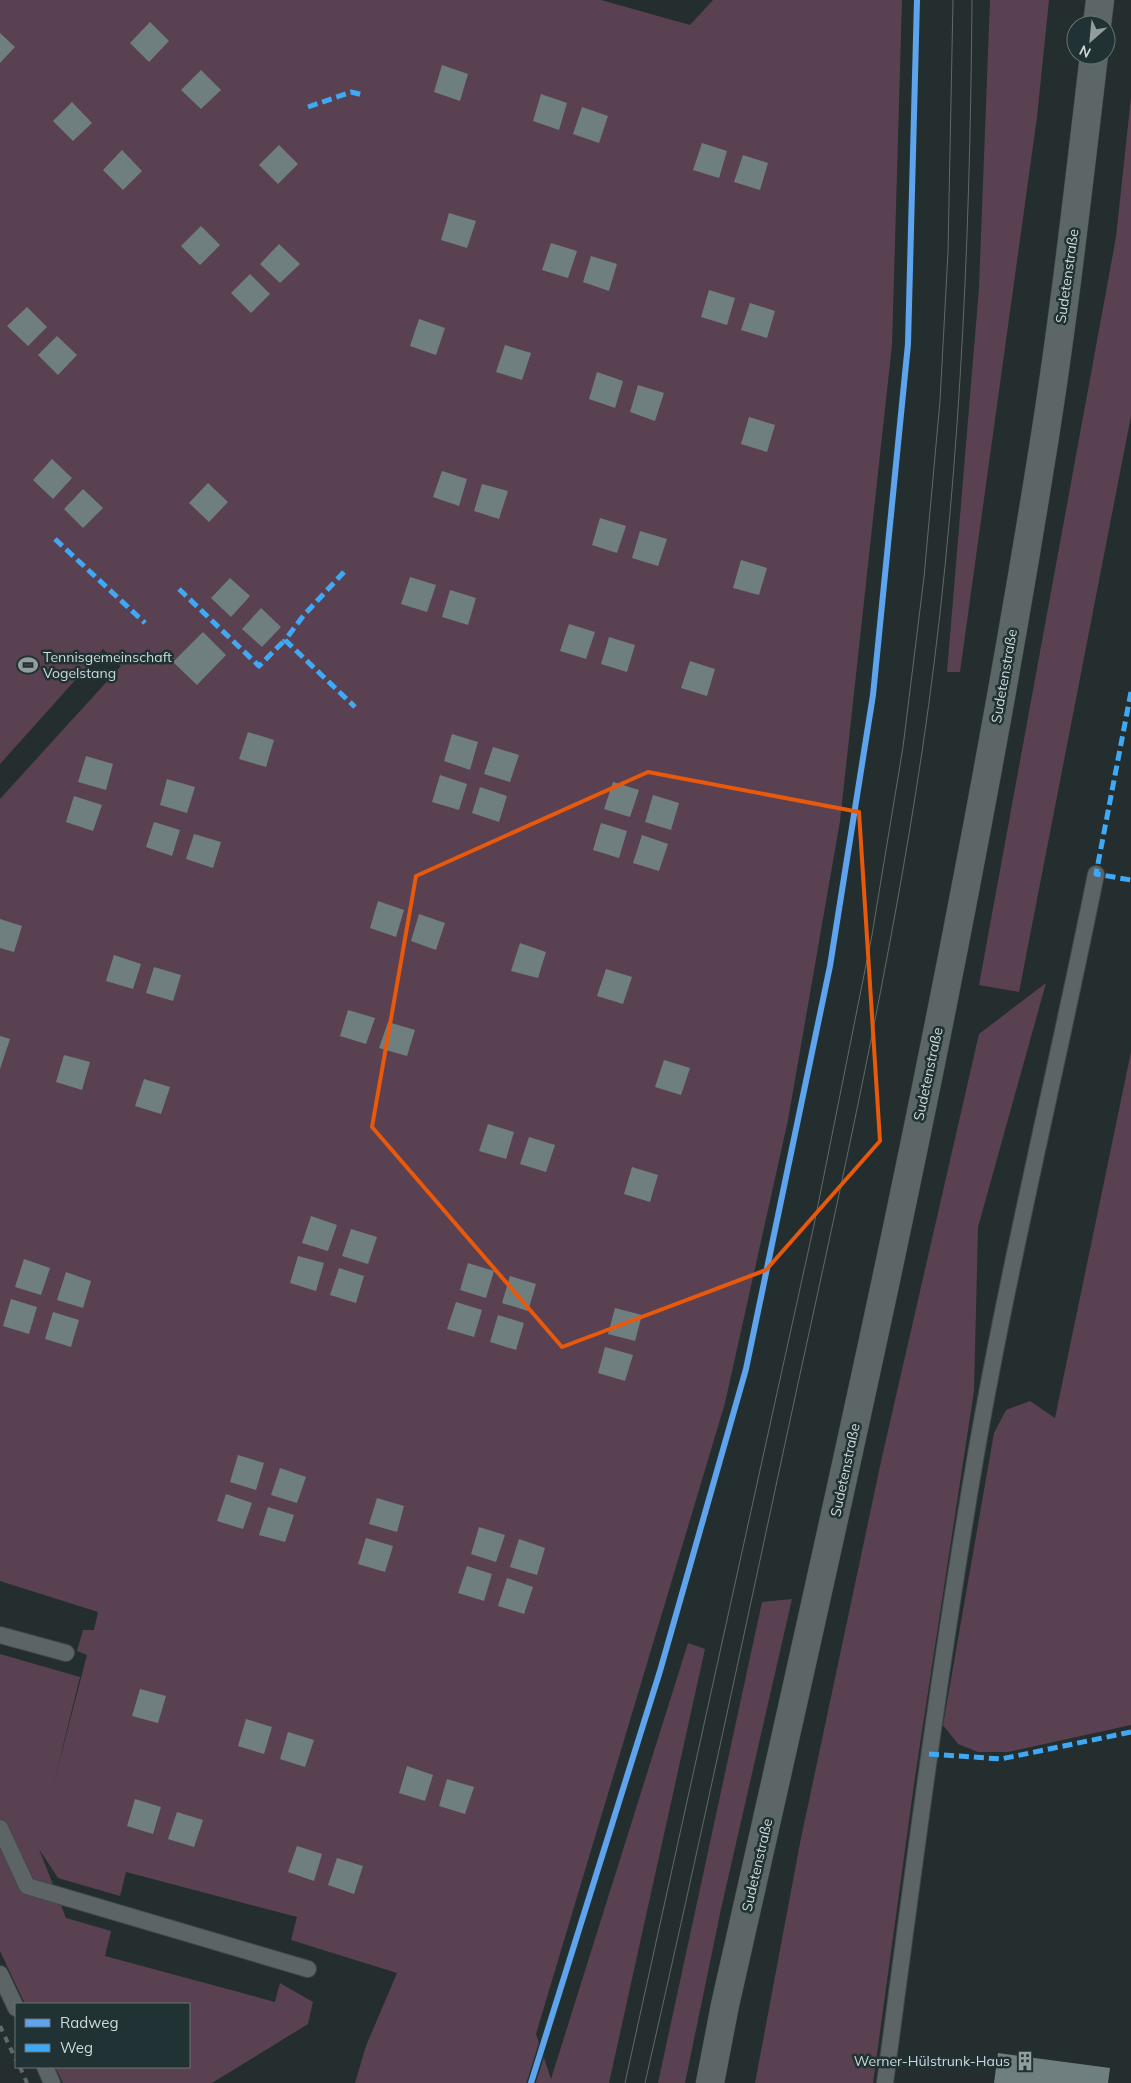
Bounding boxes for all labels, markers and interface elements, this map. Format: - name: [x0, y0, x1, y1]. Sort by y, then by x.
- north arrow: [1066, 15, 1116, 65]
- text: N: [1076, 41, 1094, 62]
- street label: Sudetenstraße: [1051, 228, 1083, 324]
- street label: Sudetenstraße: [987, 628, 1021, 724]
- place label: Tennisgemeinschaft Vogelstang: [43, 648, 172, 682]
- sports icon: Tennisgemeinschaft Vogelstang: [17, 654, 39, 676]
- street label: Sudetenstraße: [909, 1026, 947, 1122]
- street label: Sudetenstraße: [826, 1422, 864, 1518]
- street label: Sudetenstraße: [738, 1817, 776, 1913]
- legend: [15, 2003, 190, 2068]
- text: Radweg: [60, 2013, 118, 2032]
- text: Weg: [60, 2038, 93, 2057]
- building icon: Werner-Hülstrunk-Haus: [1014, 2050, 1036, 2072]
- place label: Werner-Hülstrunk-Haus: [854, 2052, 1010, 2070]

